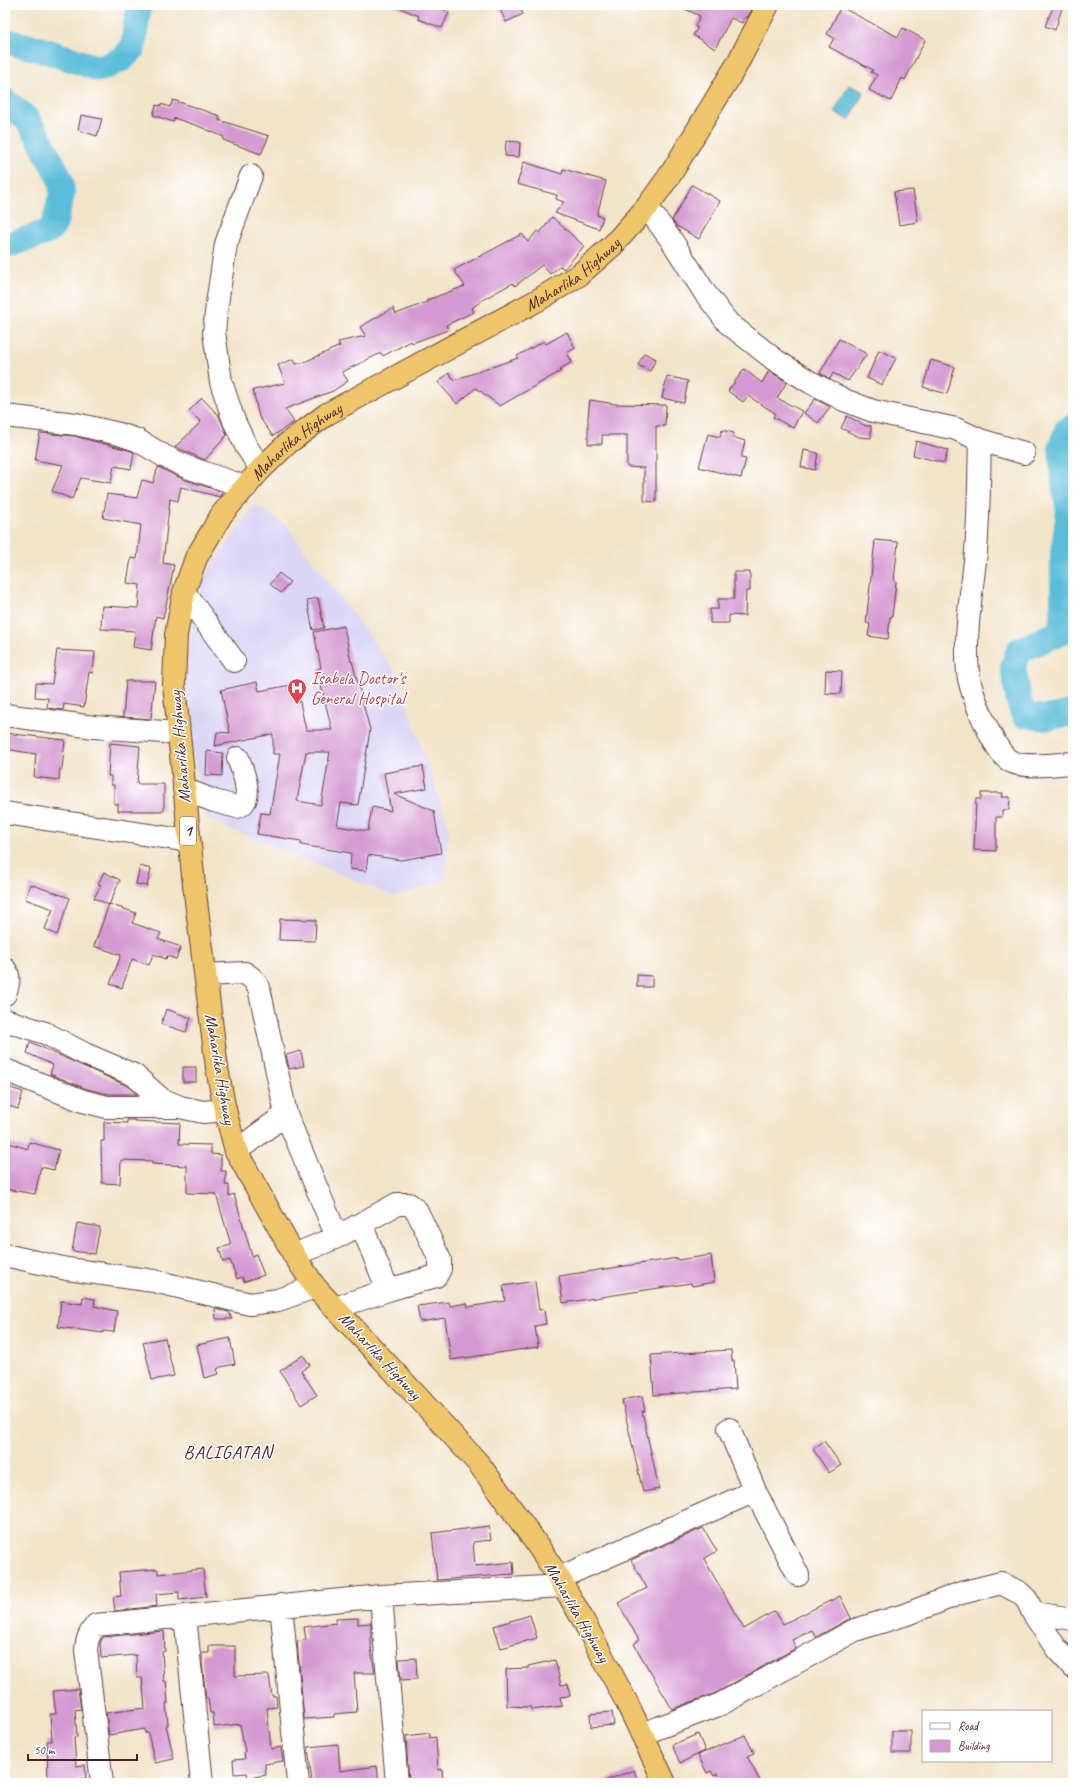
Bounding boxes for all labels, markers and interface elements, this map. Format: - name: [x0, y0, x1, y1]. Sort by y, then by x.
- street label: Maharlika Highway: [521, 233, 626, 315]
- street label: Maharlika Highway: [246, 397, 346, 484]
- place label: Isabela Doctor's General Hospital: [311, 668, 408, 709]
- hospital icon: Isabela Doctor's General Hospital: [286, 677, 308, 705]
- street label: Maharlika Highway: [165, 689, 195, 804]
- road number: 1: [180, 817, 196, 845]
- street label: Maharlika Highway: [200, 1012, 240, 1127]
- street label: Maharlika Highway: [334, 1308, 427, 1405]
- district label: BALIGATAN: [183, 1440, 274, 1464]
- street label: Maharlika Highway: [540, 1558, 615, 1667]
- legend: [922, 1710, 1052, 1762]
- text: Road: [958, 1718, 980, 1734]
- scale bar: [28, 1736, 137, 1762]
- text: Building: [958, 1738, 990, 1754]
- text: 50 m: [34, 1742, 56, 1758]

